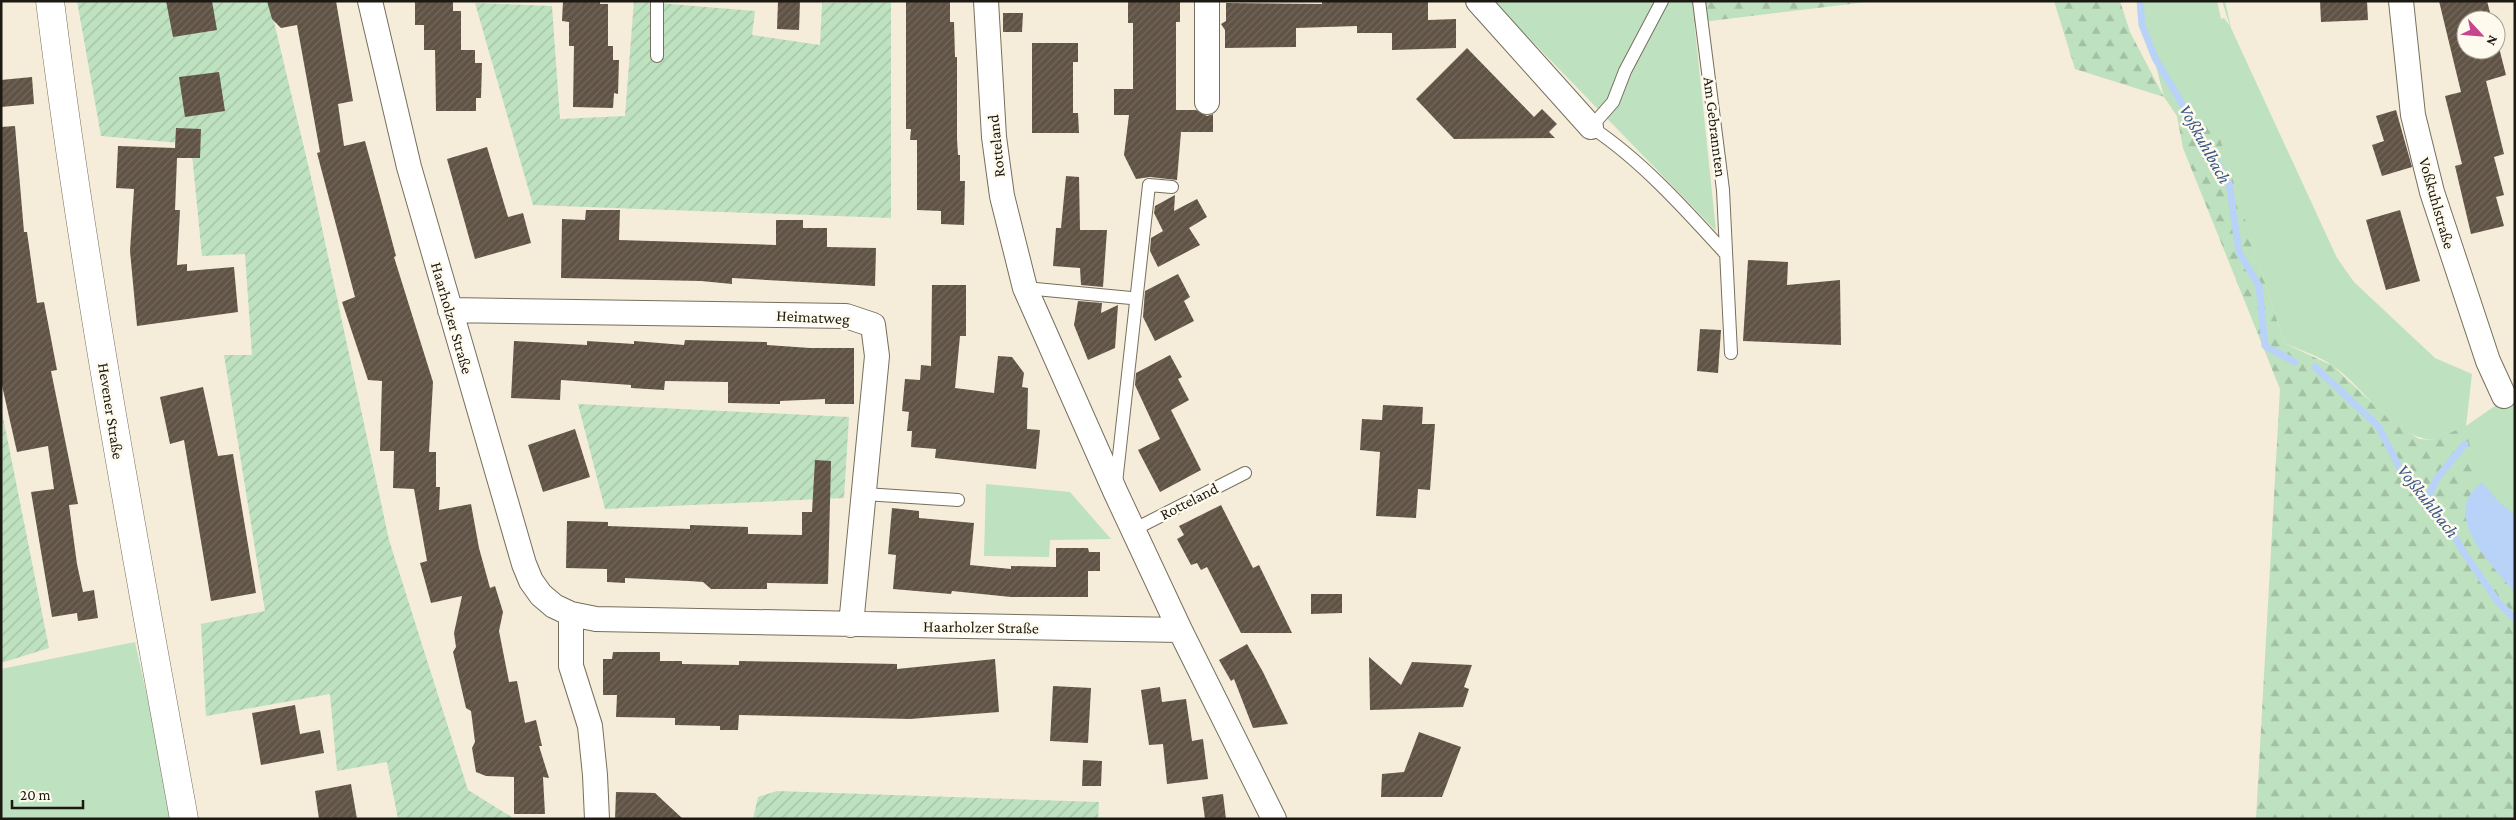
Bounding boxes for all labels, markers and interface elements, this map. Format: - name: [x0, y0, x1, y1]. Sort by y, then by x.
- north arrow: [2456, 10, 2506, 60]
- text: N: [2483, 33, 2502, 49]
- street label: Am Gebrannten: [1700, 76, 1730, 179]
- water label: Voßkuhlbach: [2175, 101, 2235, 187]
- street label: Rotteland: [984, 113, 1008, 178]
- street label: Voßkuhlstraße: [2416, 155, 2458, 251]
- street label: Haarholzer Straße: [428, 260, 476, 376]
- street label: Heimatweg: [776, 307, 850, 328]
- street label: Hevener Straße: [95, 361, 127, 461]
- water label: Voßkuhlbach: [2393, 461, 2463, 542]
- street label: Rotteland: [1157, 479, 1221, 523]
- street label: Haarholzer Straße: [923, 617, 1039, 637]
- scale bar: [12, 778, 84, 810]
- text: 20 m: [20, 787, 51, 803]

